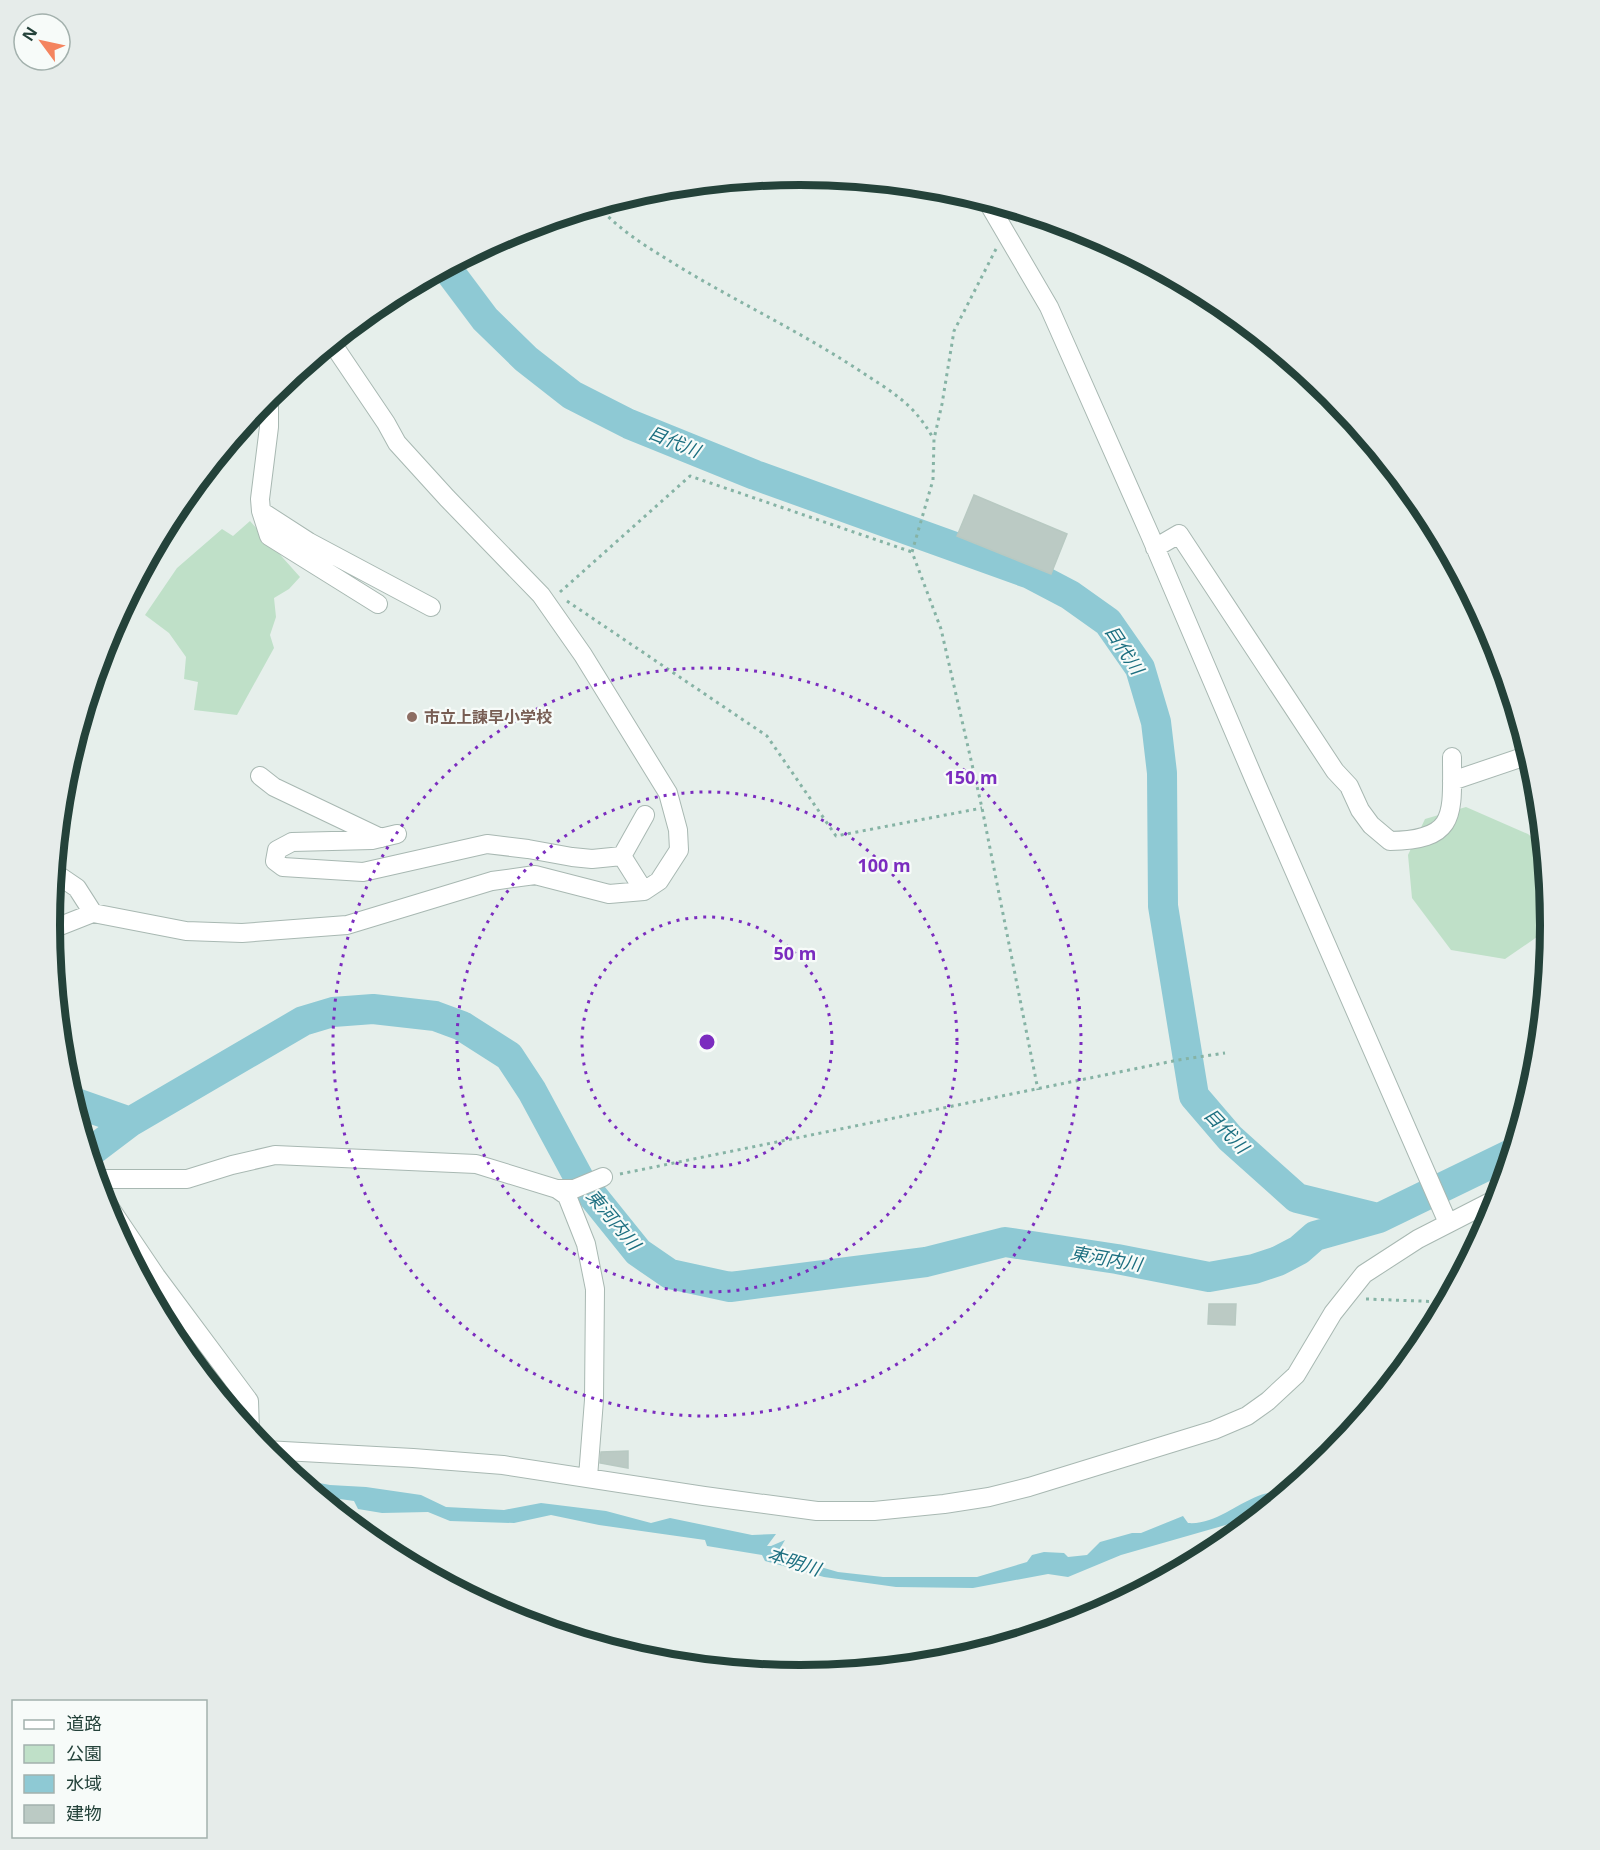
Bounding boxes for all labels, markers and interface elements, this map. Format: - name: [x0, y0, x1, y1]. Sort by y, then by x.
- north arrow: [12, 12, 72, 72]
- text: N: [17, 22, 42, 45]
- water label: 目代川: [645, 420, 706, 463]
- water label: 目代川: [1100, 620, 1151, 680]
- place label: 市立上諫早小学校: [424, 706, 552, 728]
- marker: 市立上諫早小学校: [405, 710, 419, 724]
- text: 150 m: [944, 765, 998, 789]
- text: 100 m: [857, 853, 911, 877]
- text: 50 m: [774, 941, 816, 965]
- centre of rings: [697, 1032, 717, 1052]
- water label: 目代川: [1199, 1103, 1255, 1160]
- water label: 東河内川: [581, 1184, 647, 1256]
- water label: 東河内川: [1069, 1240, 1146, 1276]
- water label: 本明川: [765, 1541, 826, 1581]
- legend: [12, 1700, 207, 1838]
- text: 道路: [66, 1711, 102, 1735]
- text: 公園: [66, 1741, 102, 1765]
- text: 水域: [66, 1771, 102, 1795]
- text: 建物: [66, 1801, 102, 1825]

